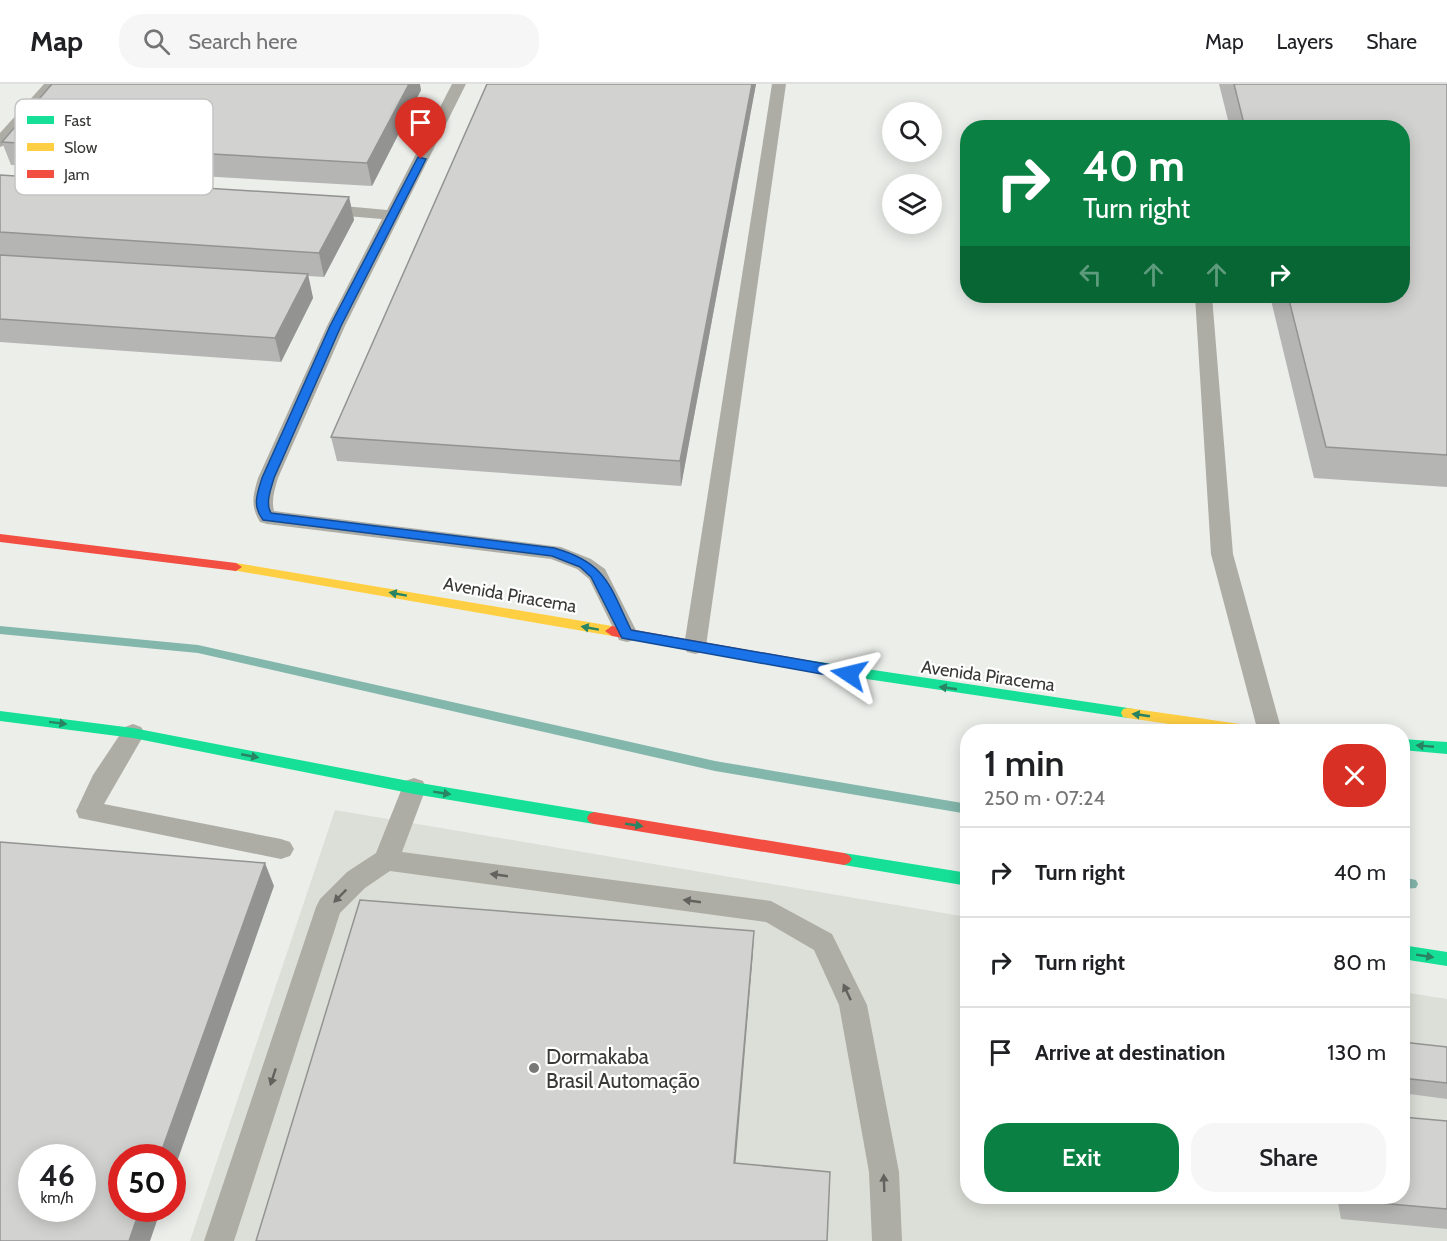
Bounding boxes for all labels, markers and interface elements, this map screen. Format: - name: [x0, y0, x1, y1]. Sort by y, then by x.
- search box: [119, 14, 539, 68]
- text: Map: [30, 24, 83, 58]
- icon: search: [140, 25, 173, 58]
- text: Search here: [188, 28, 297, 55]
- text: Map: [1205, 29, 1244, 54]
- text: Layers: [1277, 29, 1333, 54]
- text: Share: [1366, 29, 1417, 54]
- pin: [395, 97, 446, 159]
- legend: [15, 99, 213, 195]
- map controls: [882, 102, 942, 234]
- button: search: [882, 102, 942, 162]
- icon: arrive: [404, 106, 437, 139]
- text: Fast: [64, 111, 92, 130]
- text: Slow: [64, 138, 98, 157]
- text: 40 m: [1083, 140, 1185, 192]
- icon: right: [984, 144, 1062, 222]
- text: Jam: [63, 165, 90, 184]
- button: layers: [882, 174, 942, 234]
- text: Turn right: [1083, 192, 1190, 225]
- icon: left: [1074, 258, 1107, 291]
- icon: ahead: [1137, 258, 1170, 291]
- icon: ahead: [1200, 258, 1233, 291]
- icon: right: [1263, 258, 1296, 291]
- street label: Avenida Piracema: [442, 572, 579, 618]
- one-way arrow: [388, 589, 407, 598]
- one-way arrow: [580, 623, 599, 632]
- position arrow: [817, 642, 881, 706]
- street label: Avenida Piracema: [920, 656, 1057, 696]
- one-way arrow: [938, 684, 957, 693]
- one-way arrow: [1132, 711, 1151, 720]
- one-way arrow: [49, 719, 68, 728]
- text: 1 min: [984, 741, 1064, 785]
- one-way arrow: [1415, 741, 1434, 751]
- button: close: [1323, 744, 1386, 807]
- one-way arrow: [241, 752, 260, 761]
- text: 250 m · 07:24: [984, 786, 1105, 810]
- one-way arrow: [432, 789, 451, 798]
- one-way arrow: [625, 821, 644, 830]
- icon: right: [984, 856, 1017, 889]
- text: Turn right: [1035, 859, 1125, 886]
- text: 40 m: [1334, 859, 1386, 886]
- one-way arrow: [489, 871, 508, 880]
- one-way arrow: [334, 888, 348, 902]
- one-way arrow: [683, 897, 702, 906]
- icon: right: [984, 946, 1017, 979]
- text: Turn right: [1035, 949, 1125, 976]
- text: 80 m: [1333, 949, 1386, 976]
- one-way arrow: [1415, 951, 1434, 960]
- one-way arrow: [842, 983, 851, 1000]
- icon: arrive: [984, 1036, 1017, 1069]
- text: Arrive at destination: [1035, 1039, 1225, 1066]
- text: 130 m: [1327, 1039, 1386, 1066]
- place label: Dormakaba Brasil Automação: [546, 1044, 700, 1093]
- marker: Dormakaba Brasil Automação: [527, 1061, 541, 1075]
- one-way arrow: [268, 1068, 277, 1086]
- button: Exit: [984, 1123, 1179, 1192]
- button: Share: [1191, 1123, 1386, 1192]
- speed limit sign: 50: [108, 1144, 186, 1222]
- text: 46: [39, 1157, 75, 1194]
- one-way arrow: [880, 1173, 889, 1192]
- text: km/h: [41, 1189, 73, 1207]

